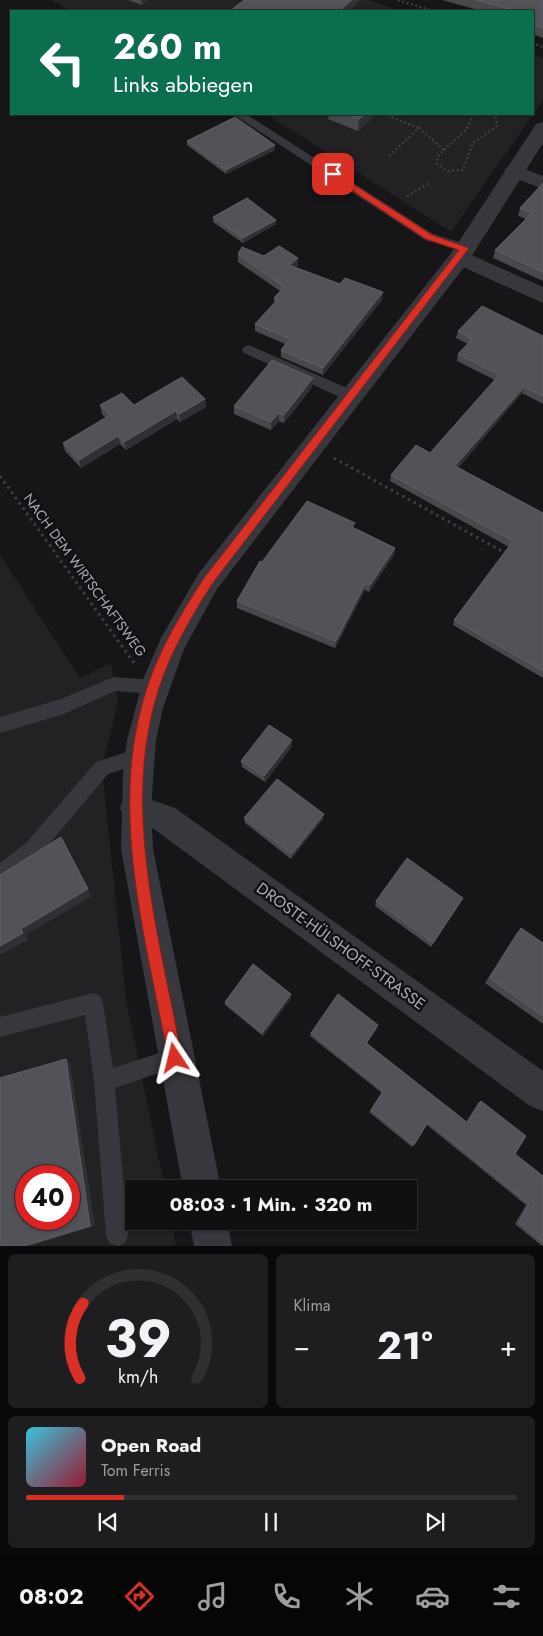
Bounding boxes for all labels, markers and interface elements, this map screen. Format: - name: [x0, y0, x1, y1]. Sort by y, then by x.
- text: 260 m: [113, 22, 222, 72]
- icon: left: [30, 30, 95, 95]
- text: Links abbiegen: [113, 68, 253, 100]
- pin: [312, 153, 354, 195]
- icon: arrive: [319, 160, 347, 188]
- street label: NACH DEM WIRTSCHAFTSWEG: [19, 489, 151, 661]
- street label: DROSTE-HÜLSHOFF-STRASSE: [252, 877, 430, 1015]
- position arrow: [148, 1031, 200, 1083]
- speed limit sign: 40: [15, 1165, 80, 1230]
- text: 08:03 · 1 Min. · 320 m: [170, 1191, 372, 1218]
- text: Klima: [294, 1294, 331, 1317]
- text: 39: [104, 1301, 171, 1377]
- text: 21°: [377, 1318, 433, 1373]
- text: −: [294, 1326, 310, 1367]
- text: +: [500, 1326, 517, 1367]
- text: km/h: [118, 1364, 158, 1390]
- text: Open Road: [101, 1432, 201, 1459]
- text: Tom Ferris: [101, 1459, 170, 1482]
- icon: previous: [94, 1508, 122, 1536]
- icon: pause: [257, 1508, 285, 1536]
- icon: next: [421, 1508, 449, 1536]
- icon: directions: [122, 1579, 157, 1614]
- icon: music: [195, 1579, 230, 1614]
- icon: phone: [269, 1579, 304, 1614]
- icon: climate: [342, 1579, 377, 1614]
- icon: car: [415, 1579, 450, 1614]
- icon: filters: [489, 1579, 524, 1614]
- text: 08:02: [19, 1580, 84, 1612]

